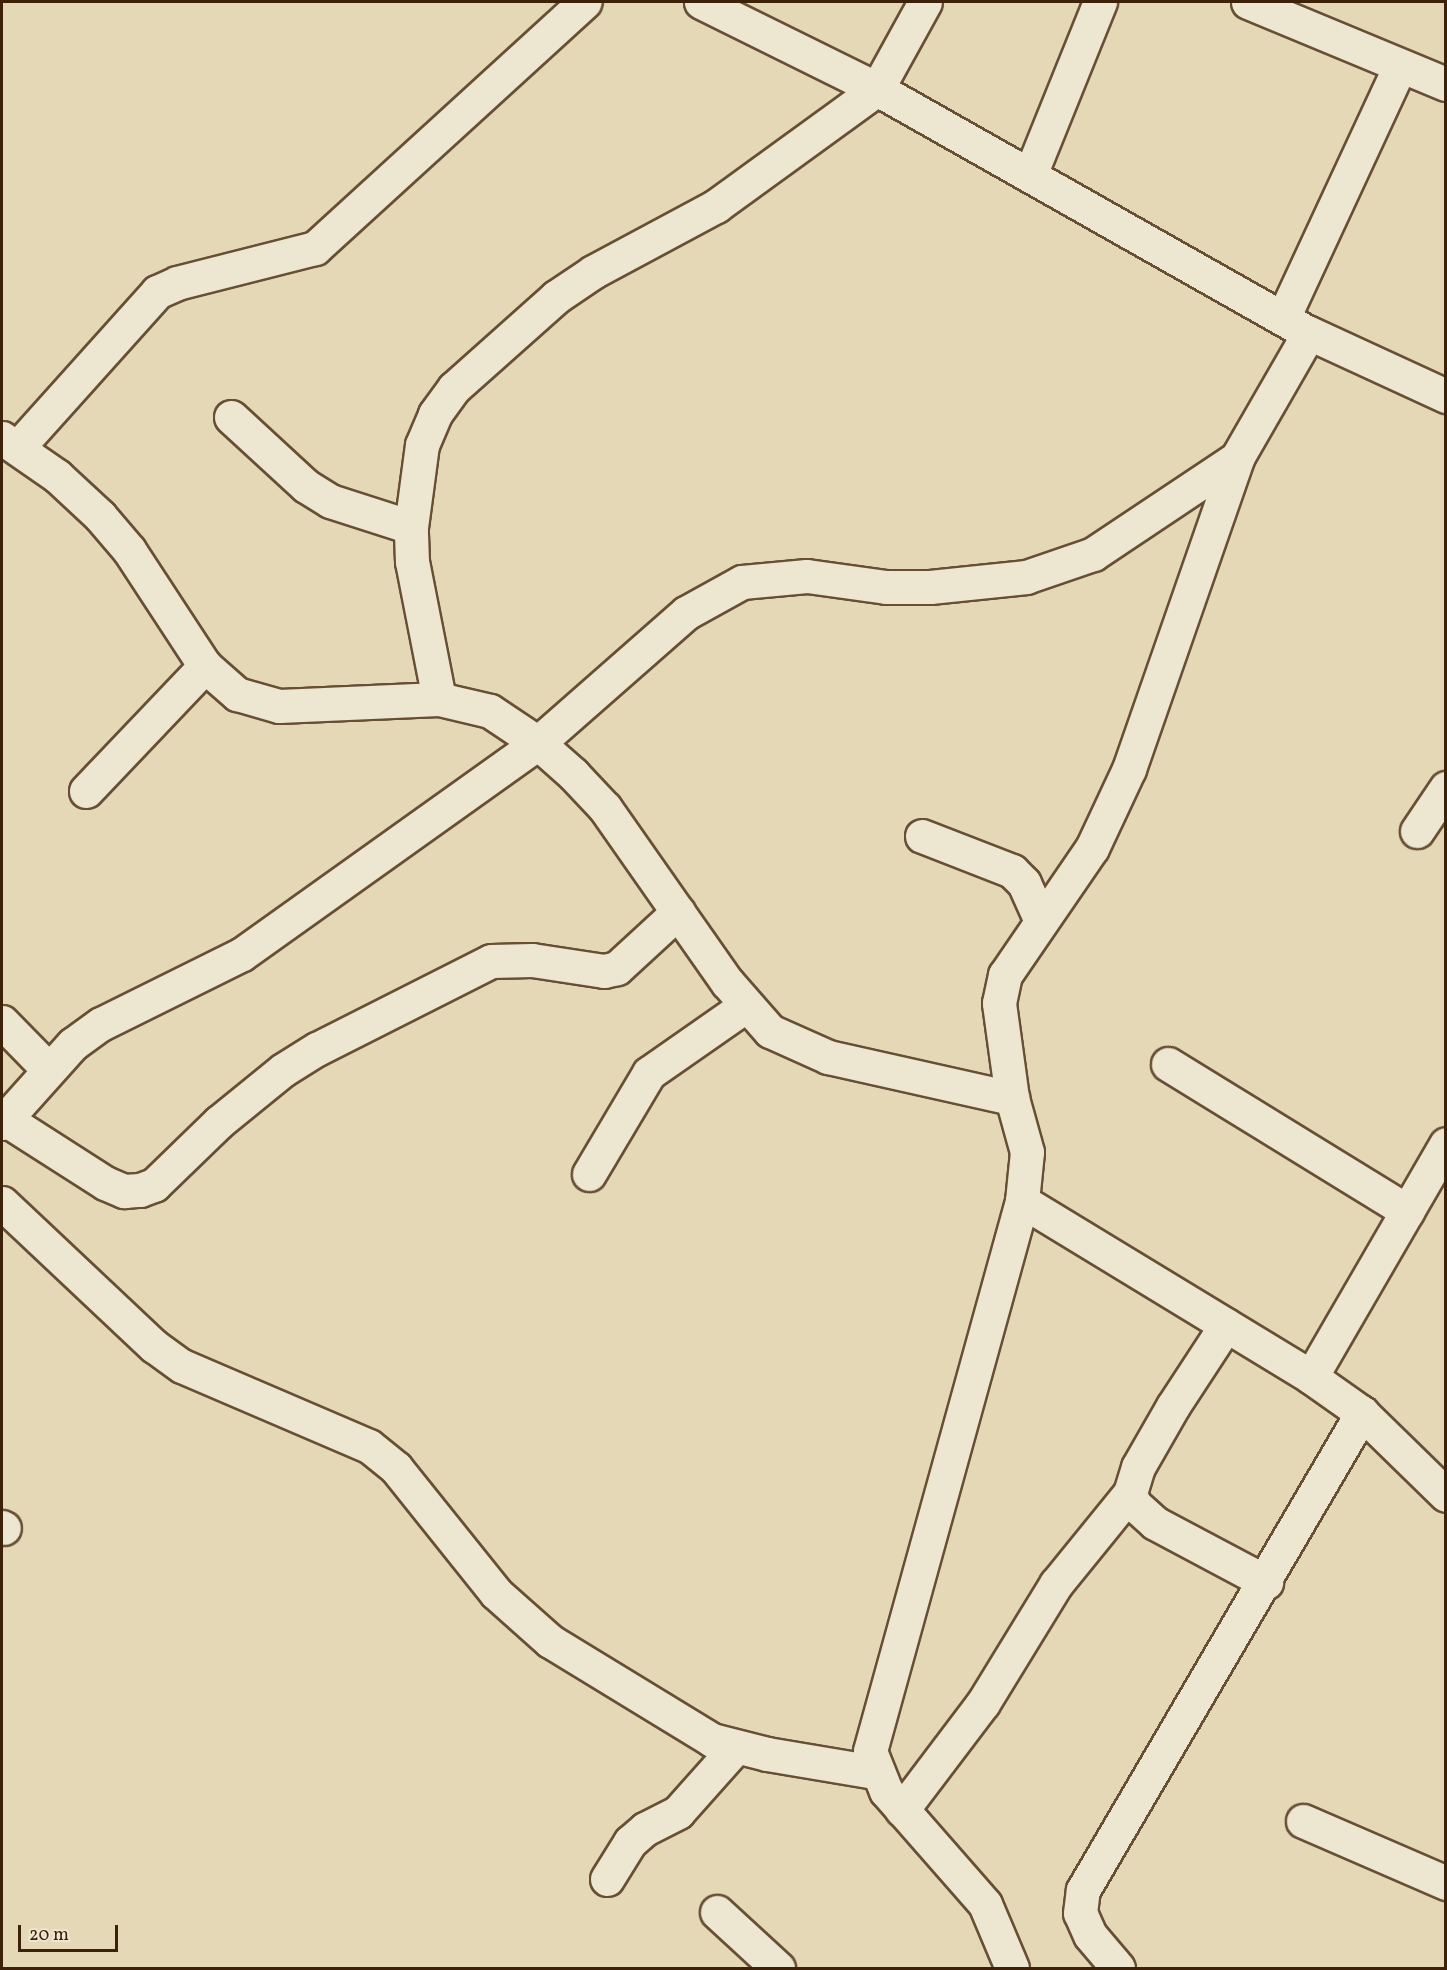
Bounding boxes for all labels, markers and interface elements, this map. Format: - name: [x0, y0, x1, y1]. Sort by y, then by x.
- scale bar: [21, 1913, 122, 1951]
- text: 20 m: [29, 1923, 69, 1948]

